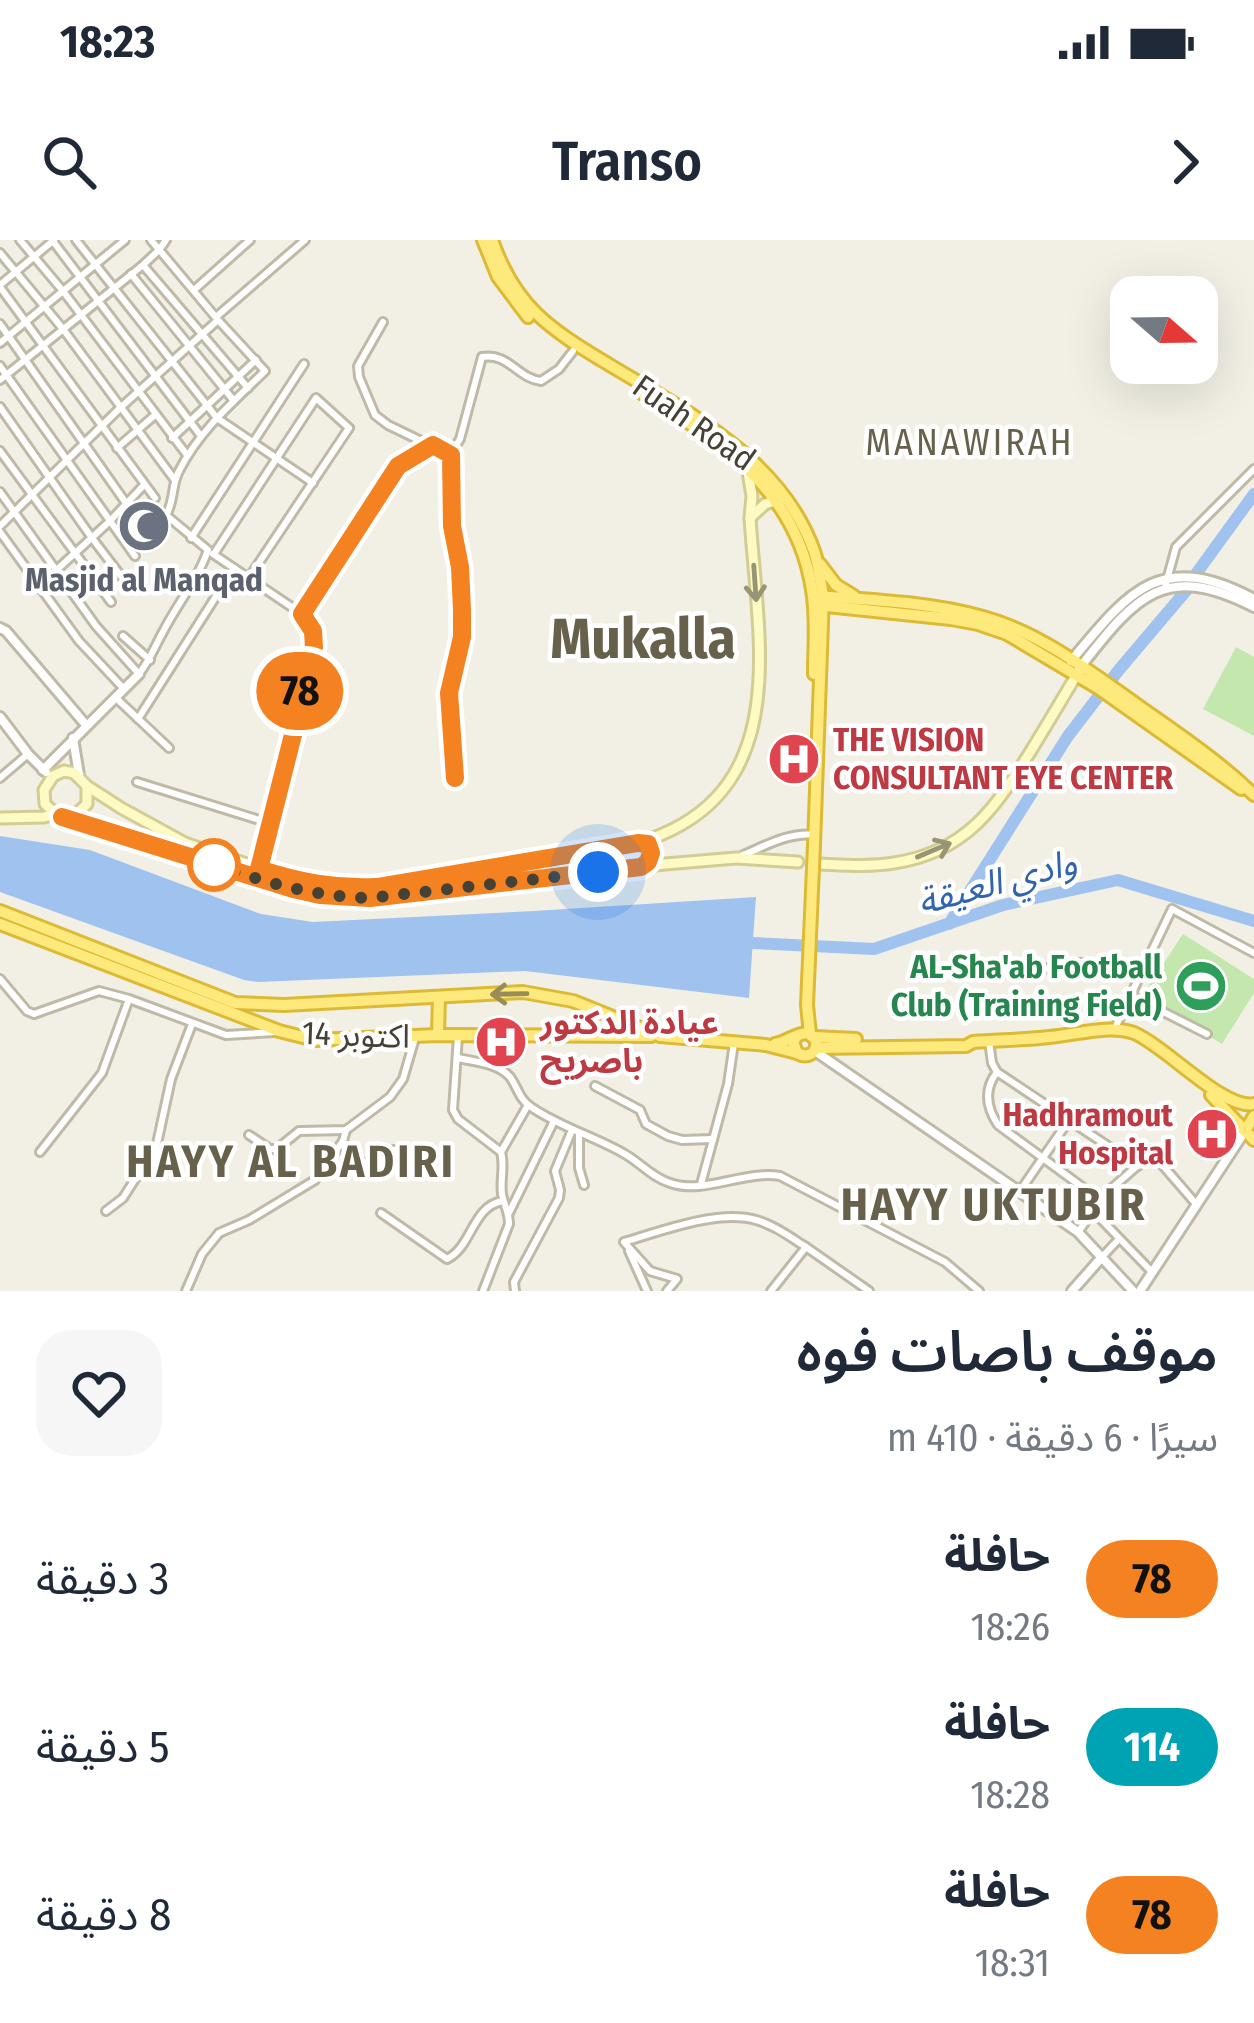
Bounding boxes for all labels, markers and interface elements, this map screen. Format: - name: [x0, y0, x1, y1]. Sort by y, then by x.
- text: 18:23: [60, 15, 155, 69]
- icon: search: [36, 129, 102, 195]
- icon: forward: [1152, 129, 1218, 195]
- text: Transo: [552, 130, 702, 194]
- north arrow: [1110, 276, 1218, 384]
- map controls: [1110, 276, 1218, 384]
- street label: Fuah Road: [625, 366, 763, 480]
- district label: MANAWIRAH: [865, 421, 1075, 465]
- mosque icon: Masjid al Manqad: [116, 498, 172, 554]
- place label: Masjid al Manqad: [25, 560, 263, 600]
- one-way arrow: [743, 563, 766, 602]
- district label: Mukalla: [550, 605, 736, 673]
- line badge: 78: [246, 652, 354, 730]
- text: 78: [280, 666, 320, 716]
- place label: THE VISION CONSULTANT EYE CENTER: [833, 720, 1174, 798]
- hospital icon: THE VISION CONSULTANT EYE CENTER: [766, 731, 822, 787]
- one-way arrow: [915, 838, 951, 860]
- unlabelled marker: [189, 840, 239, 890]
- water label: وادي العيقة: [913, 840, 1083, 930]
- your location: [568, 842, 628, 902]
- place label: AL-Sha'ab Football Club (Training Field): [891, 947, 1163, 1025]
- sports icon: AL-Sha'ab Football Club (Training Field): [1173, 958, 1229, 1014]
- one-way arrow: [490, 982, 529, 1005]
- place label: عيادة الدكتور باصريح: [538, 1003, 719, 1085]
- street label: 14 اكتوبر: [301, 1013, 411, 1057]
- hospital icon: عيادة الدكتور باصريح: [473, 1014, 529, 1070]
- place label: Hadhramout Hospital: [1002, 1095, 1174, 1173]
- hospital icon: Hadhramout Hospital: [1184, 1106, 1240, 1162]
- district label: HAYY AL BADIRI: [126, 1135, 456, 1189]
- district label: HAYY UKTUBIR: [841, 1178, 1147, 1232]
- text: موقف باصات فوه: [797, 1318, 1218, 1386]
- button: heart: [36, 1330, 162, 1456]
- text: سيرًا · 6 دقيقة · 410 m: [887, 1415, 1218, 1461]
- text: حافلة: [944, 1529, 1050, 1583]
- text: 3 دقيقة: [36, 1552, 169, 1606]
- text: 78: [1132, 1554, 1172, 1604]
- text: 18:26: [970, 1604, 1050, 1650]
- text: حافلة: [944, 1697, 1050, 1751]
- text: 5 دقيقة: [36, 1720, 170, 1774]
- text: 114: [1124, 1722, 1180, 1772]
- text: 18:28: [970, 1772, 1050, 1818]
- text: حافلة: [944, 1865, 1050, 1919]
- text: 8 دقيقة: [36, 1888, 172, 1942]
- text: 78: [1132, 1890, 1172, 1940]
- text: 18:31: [975, 1940, 1050, 1986]

